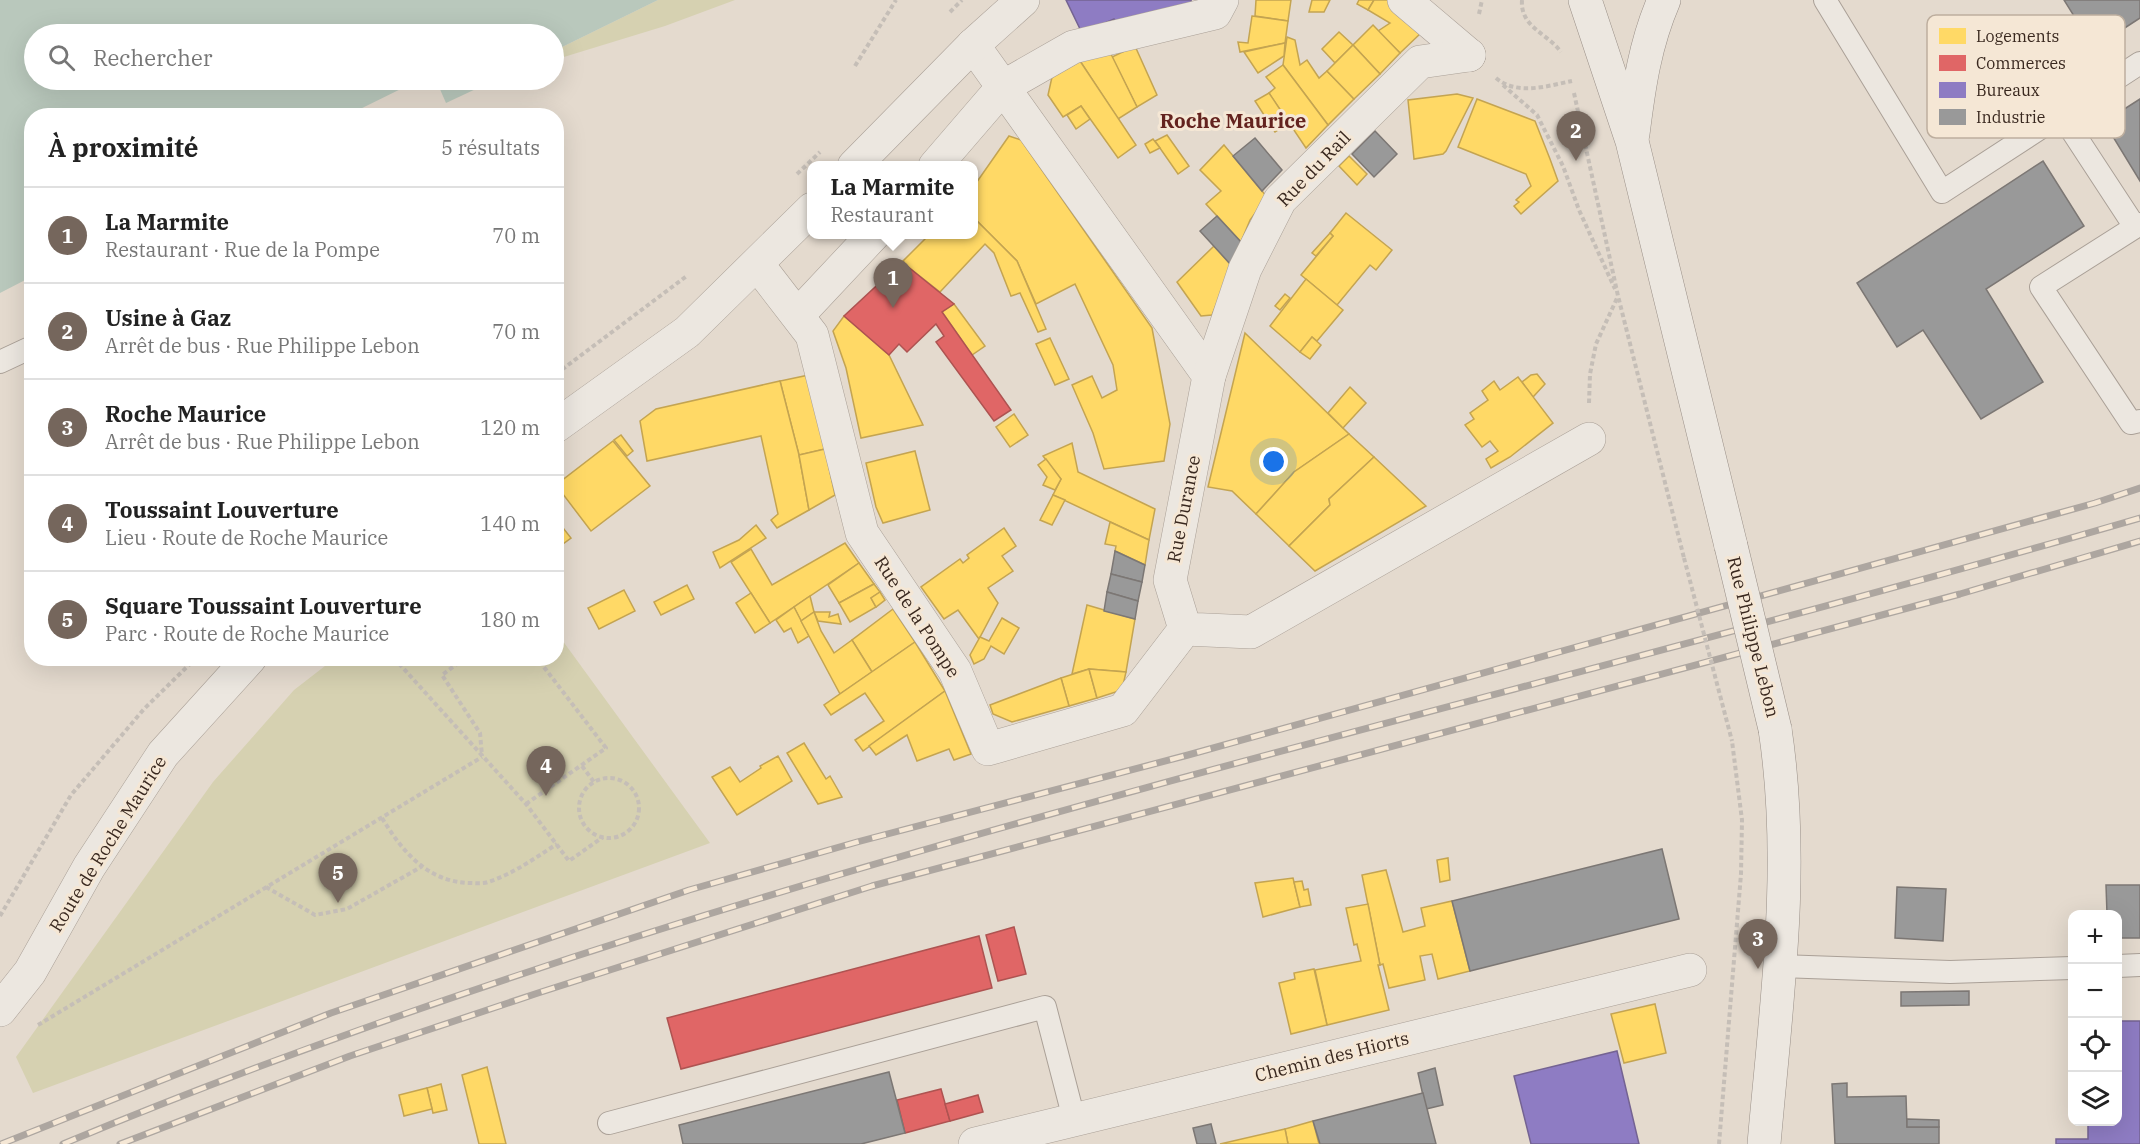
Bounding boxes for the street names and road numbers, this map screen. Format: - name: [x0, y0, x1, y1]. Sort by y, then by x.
- street label: Rue du Rail: [1272, 126, 1355, 211]
- street label: Rue Durance: [1162, 453, 1205, 565]
- street label: Rue de la Pompe: [870, 552, 965, 682]
- street label: Rue Philippe Lebon: [1722, 554, 1785, 720]
- street label: Route de Roche Maurice: [44, 751, 171, 936]
- street label: Chemin des Hiorts: [1252, 1026, 1411, 1087]

